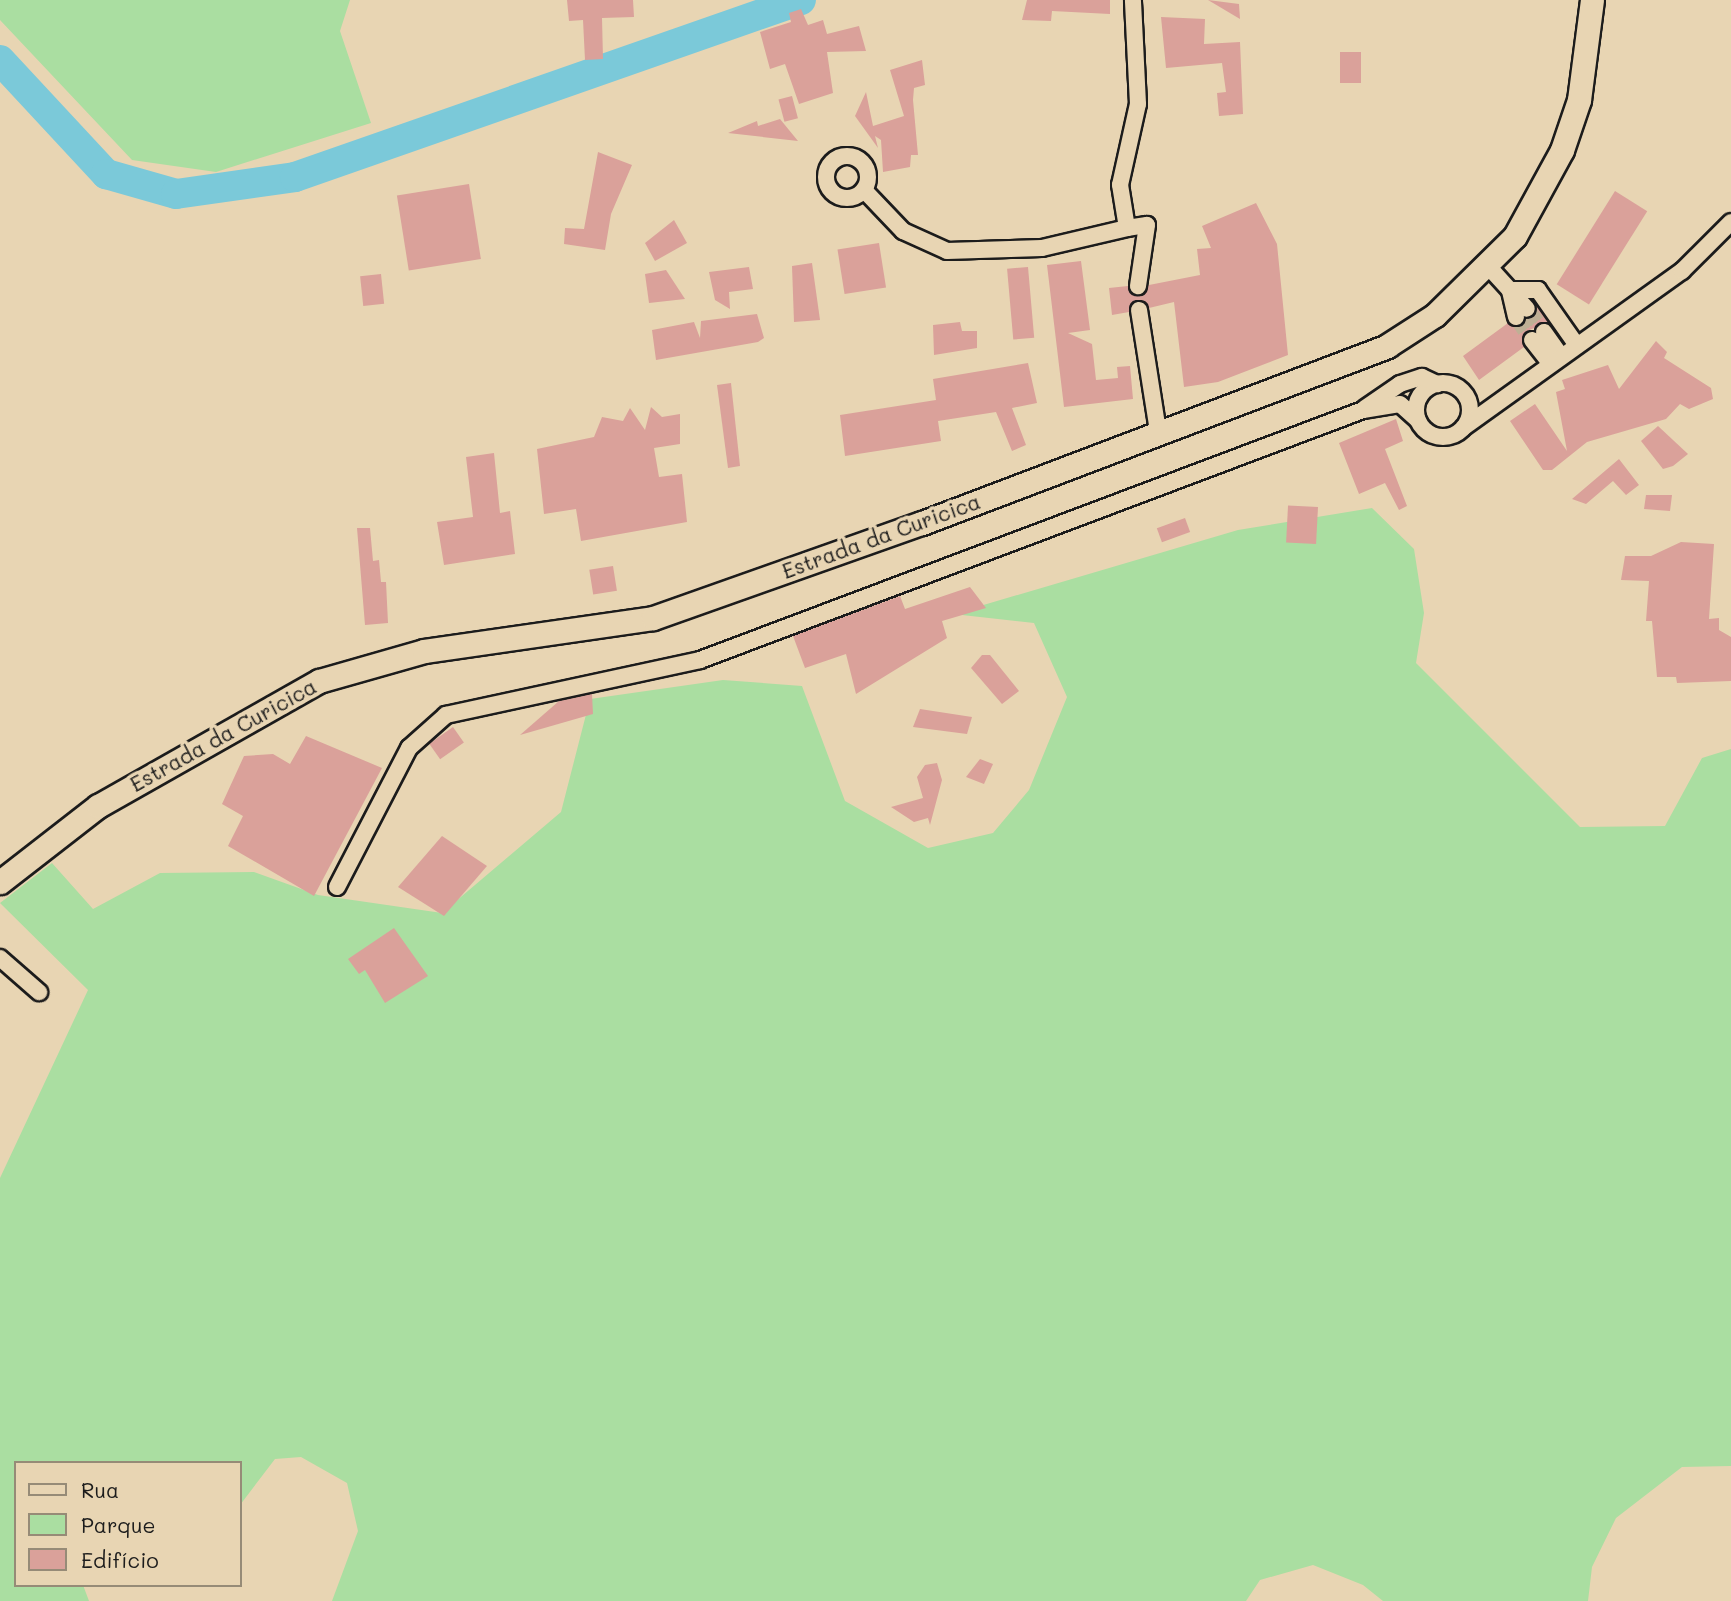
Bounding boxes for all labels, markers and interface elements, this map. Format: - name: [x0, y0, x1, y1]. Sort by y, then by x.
- street label: Estrada da Curicica: [778, 488, 984, 584]
- street label: Estrada da Curicica: [125, 673, 321, 797]
- legend: [14, 1461, 242, 1587]
- text: Rua: [81, 1476, 119, 1503]
- text: Parque: [81, 1511, 155, 1538]
- text: Edifício: [81, 1546, 159, 1573]

